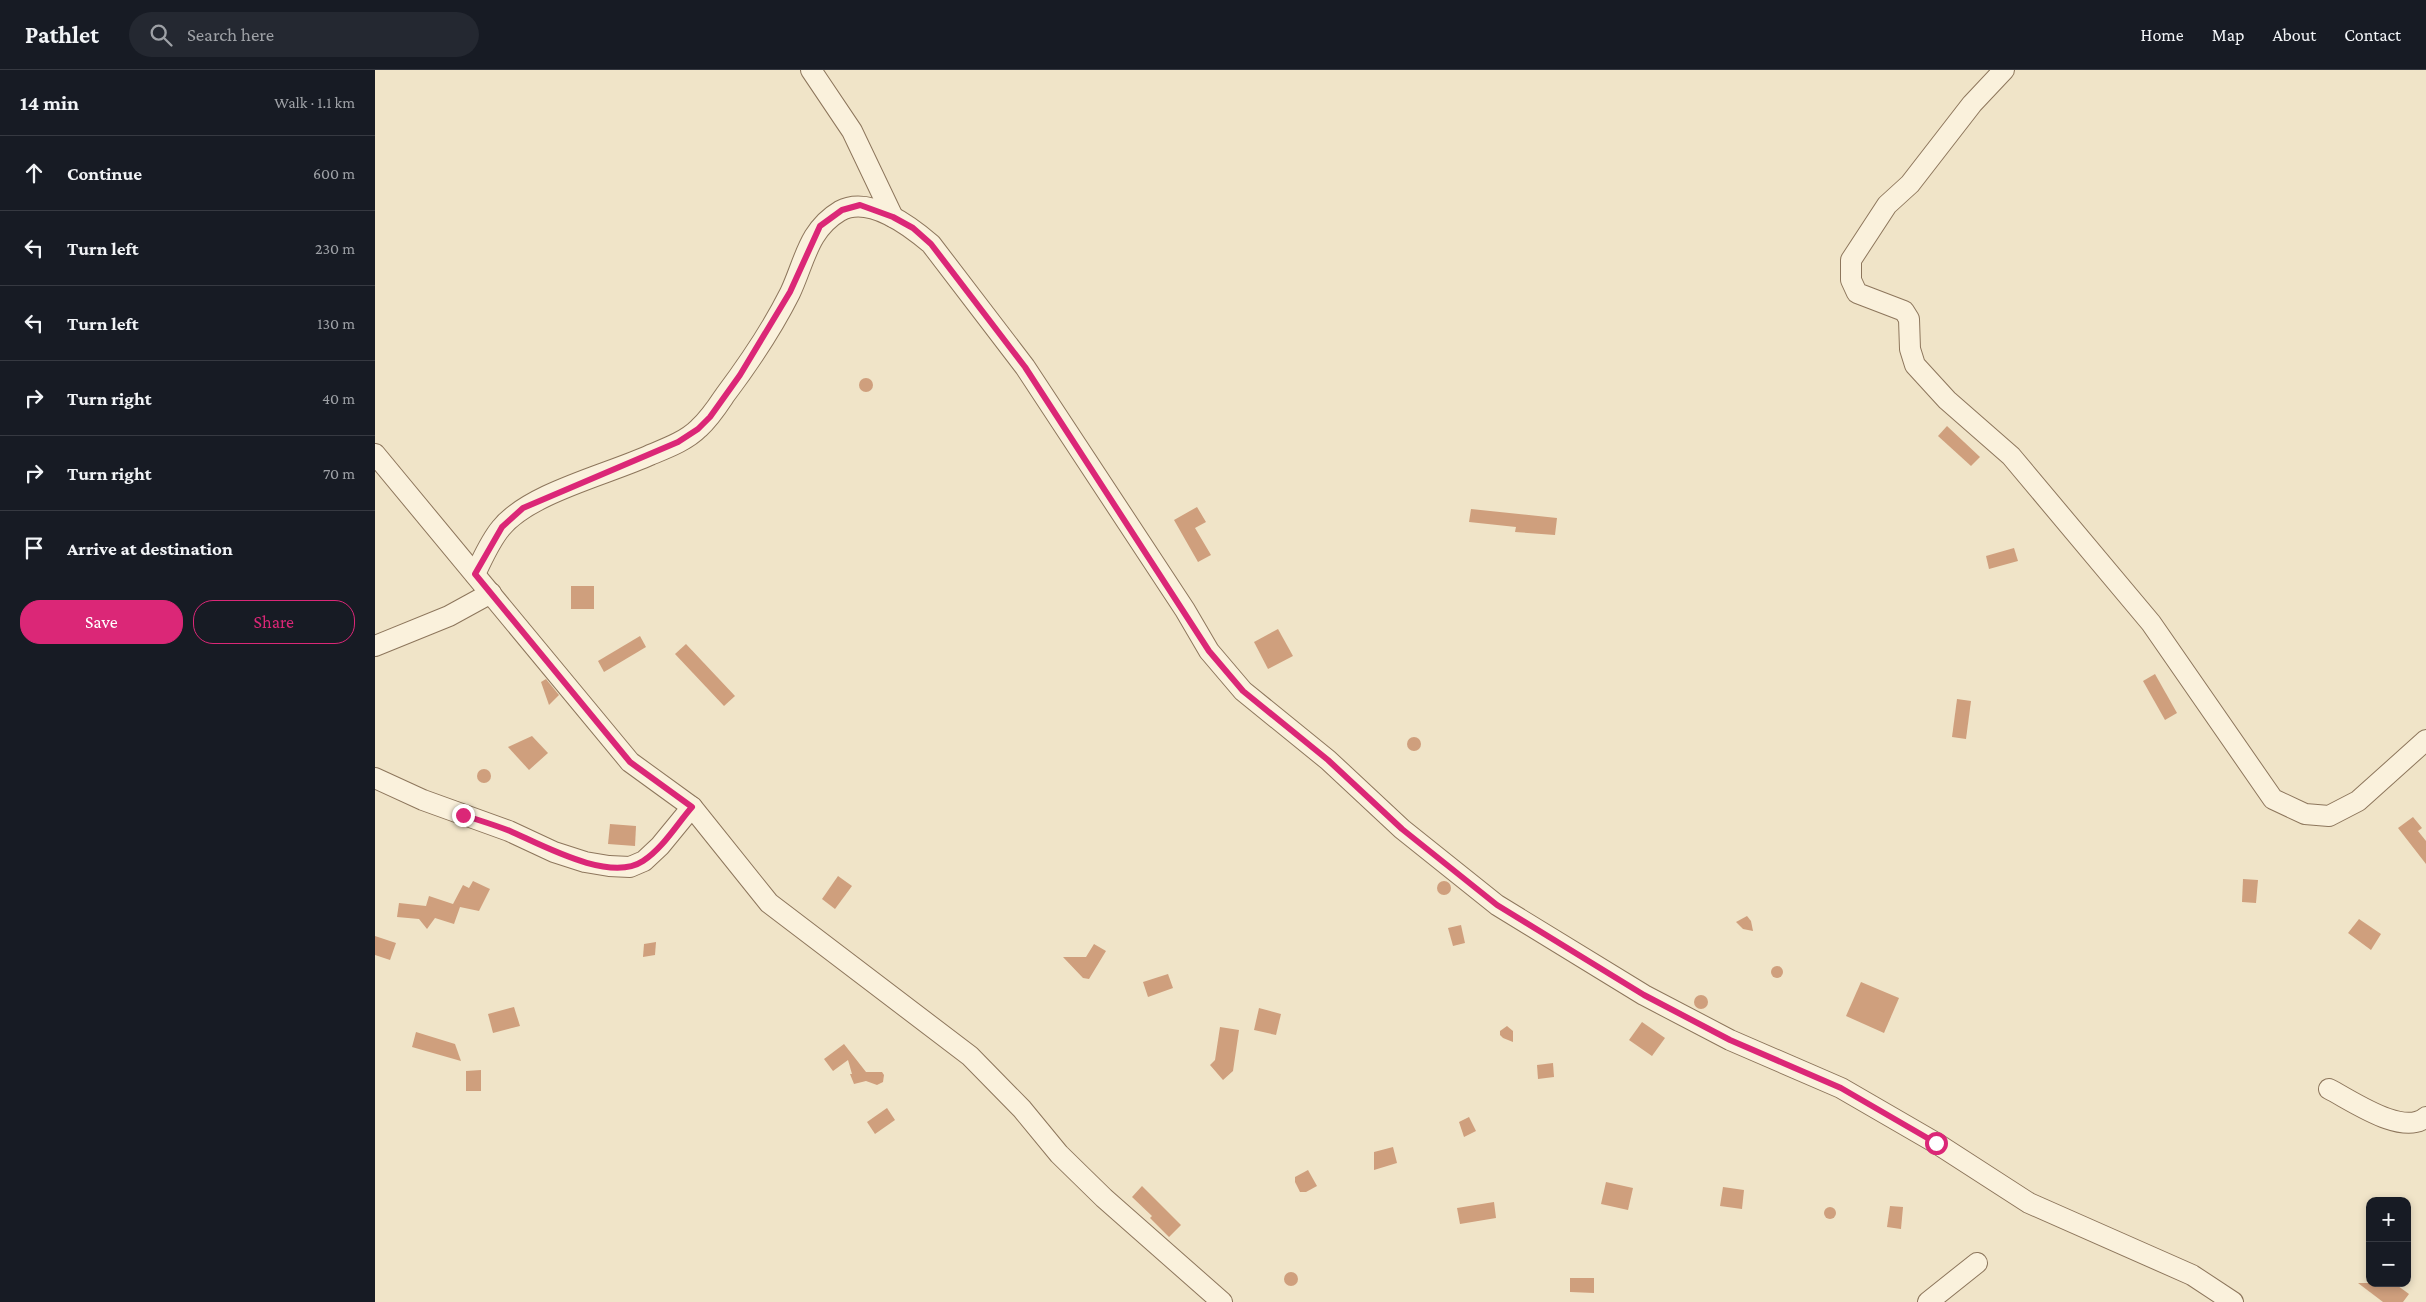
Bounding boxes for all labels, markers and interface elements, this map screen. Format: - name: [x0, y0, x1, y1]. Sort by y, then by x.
- search box: [129, 12, 479, 57]
- text: Pathlet: [25, 21, 99, 48]
- icon: search: [147, 21, 175, 49]
- text: Search here: [187, 24, 274, 45]
- text: Home: [2141, 25, 2184, 45]
- text: Map: [2212, 25, 2244, 45]
- text: About: [2272, 25, 2316, 45]
- text: Contact: [2344, 25, 2401, 45]
- text: 14 min: [20, 91, 79, 115]
- text: Walk · 1.1 km: [274, 94, 355, 111]
- icon: ahead: [20, 159, 48, 187]
- text: Continue: [67, 163, 142, 184]
- text: 600 m: [313, 165, 355, 182]
- icon: left: [20, 234, 48, 262]
- text: Turn left: [67, 238, 139, 259]
- text: 230 m: [315, 240, 355, 257]
- icon: left: [20, 309, 48, 337]
- text: Turn left: [67, 313, 139, 334]
- text: 130 m: [317, 315, 355, 332]
- icon: right: [20, 384, 48, 412]
- text: Turn right: [67, 388, 152, 409]
- text: 40 m: [322, 390, 355, 407]
- icon: right: [20, 459, 48, 487]
- text: Turn right: [67, 463, 152, 484]
- text: 70 m: [323, 465, 355, 482]
- icon: arrive: [20, 534, 48, 562]
- text: Arrive at destination: [67, 538, 233, 559]
- button: Save: [20, 600, 183, 644]
- button: Share: [193, 600, 355, 644]
- route end: [452, 804, 475, 827]
- route start: [1925, 1132, 1948, 1155]
- map controls: [2366, 1197, 2411, 1287]
- button: +: [2366, 1197, 2411, 1242]
- button: −: [2366, 1242, 2411, 1287]

